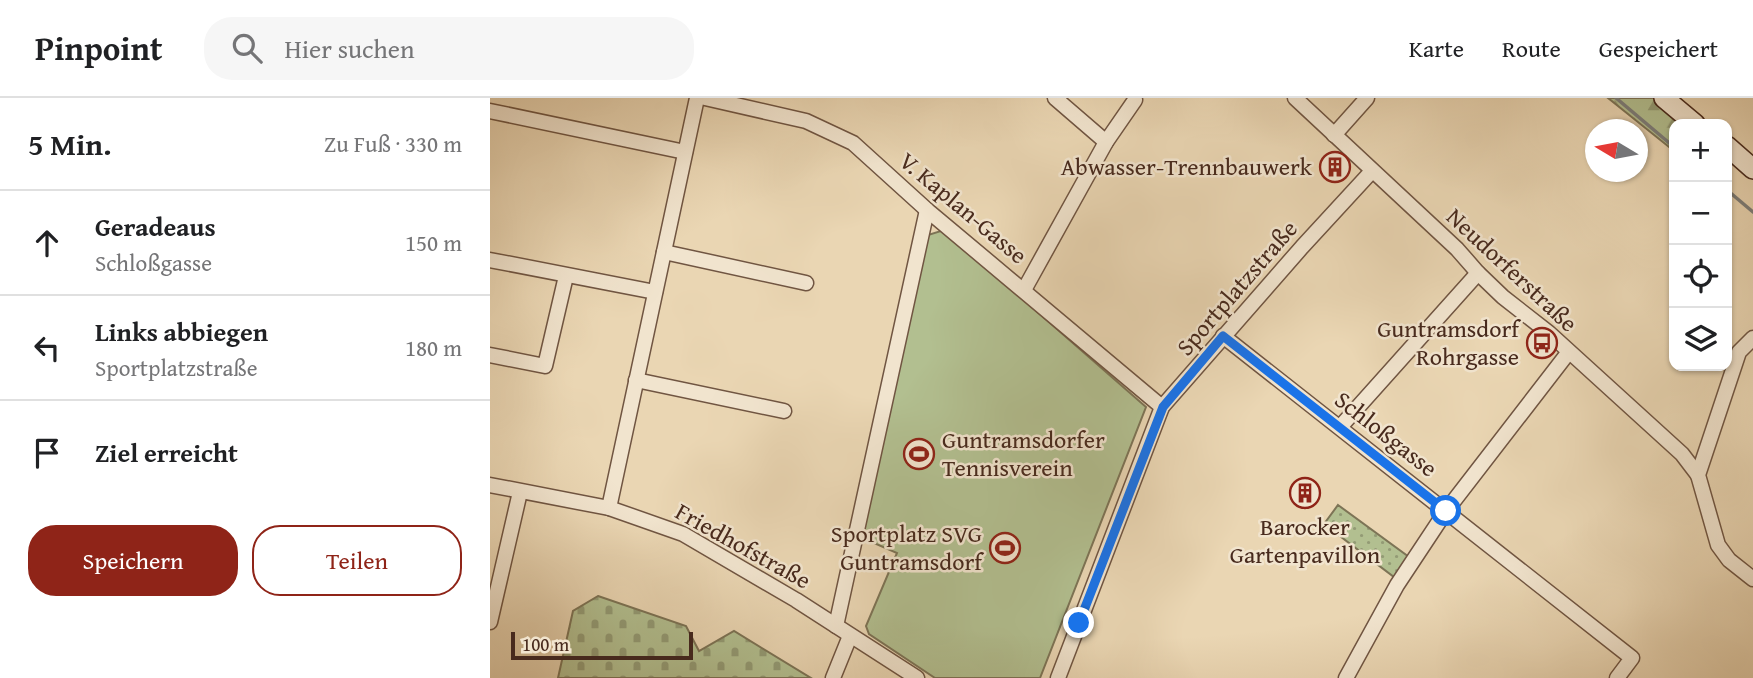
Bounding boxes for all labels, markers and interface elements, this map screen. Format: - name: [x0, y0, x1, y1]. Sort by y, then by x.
- search box: [204, 17, 694, 80]
- text: Pinpoint: [35, 24, 162, 72]
- icon: search: [228, 29, 266, 67]
- text: Hier suchen: [284, 29, 415, 68]
- text: Karte: [1409, 31, 1464, 66]
- text: Route: [1502, 31, 1561, 66]
- text: Gespeichert: [1599, 31, 1718, 66]
- north arrow: [1585, 119, 1648, 182]
- map controls: [1669, 119, 1732, 371]
- button: +: [1669, 119, 1732, 182]
- text: 5 Min.: [28, 122, 111, 166]
- text: Zu Fuß · 330 m: [324, 127, 462, 160]
- street label: V. Kaplan-Gasse: [892, 143, 1035, 272]
- place label: Abwasser-Trennbauwerk: [1061, 149, 1313, 184]
- building icon: Abwasser-Trennbauwerk: [1318, 150, 1352, 184]
- button: −: [1669, 182, 1732, 245]
- street label: Neudorferstraße: [1439, 200, 1586, 340]
- text: Geradeaus: [95, 207, 216, 246]
- street label: Sportplatzstraße: [1168, 212, 1305, 363]
- icon: ahead: [28, 224, 66, 262]
- text: 150 m: [405, 226, 462, 259]
- button: locate: [1669, 245, 1732, 308]
- text: Schloßgasse: [95, 246, 212, 279]
- button: layers: [1669, 308, 1732, 371]
- place label: Guntramsdorf Rohrgasse: [1377, 311, 1521, 374]
- text: Links abbiegen: [95, 312, 268, 351]
- bus stop icon: Guntramsdorf Rohrgasse: [1525, 326, 1559, 360]
- icon: left: [28, 329, 66, 367]
- text: 180 m: [405, 331, 462, 364]
- text: Sportplatzstraße: [95, 351, 258, 384]
- street label: Schloßgasse: [1327, 382, 1445, 485]
- place label: Guntramsdorfer Tennisverein: [942, 422, 1105, 485]
- text: Ziel erreicht: [95, 433, 238, 472]
- icon: arrive: [28, 434, 66, 472]
- sports icon: Guntramsdorfer Tennisverein: [902, 437, 936, 471]
- building icon: Barocker Gartenpavillon: [1288, 476, 1322, 510]
- street label: Friedhofstraße: [669, 494, 817, 597]
- route start: [1430, 495, 1461, 526]
- place label: Barocker Gartenpavillon: [1230, 509, 1381, 572]
- place label: Sportplatz SVG Guntramsdorf: [831, 516, 984, 579]
- button: Speichern: [28, 525, 238, 596]
- button: Teilen: [252, 525, 462, 596]
- sports icon: Sportplatz SVG Guntramsdorf: [988, 531, 1022, 565]
- route end: [1063, 607, 1094, 638]
- scale bar: [511, 629, 693, 661]
- text: 100 m: [522, 630, 569, 658]

